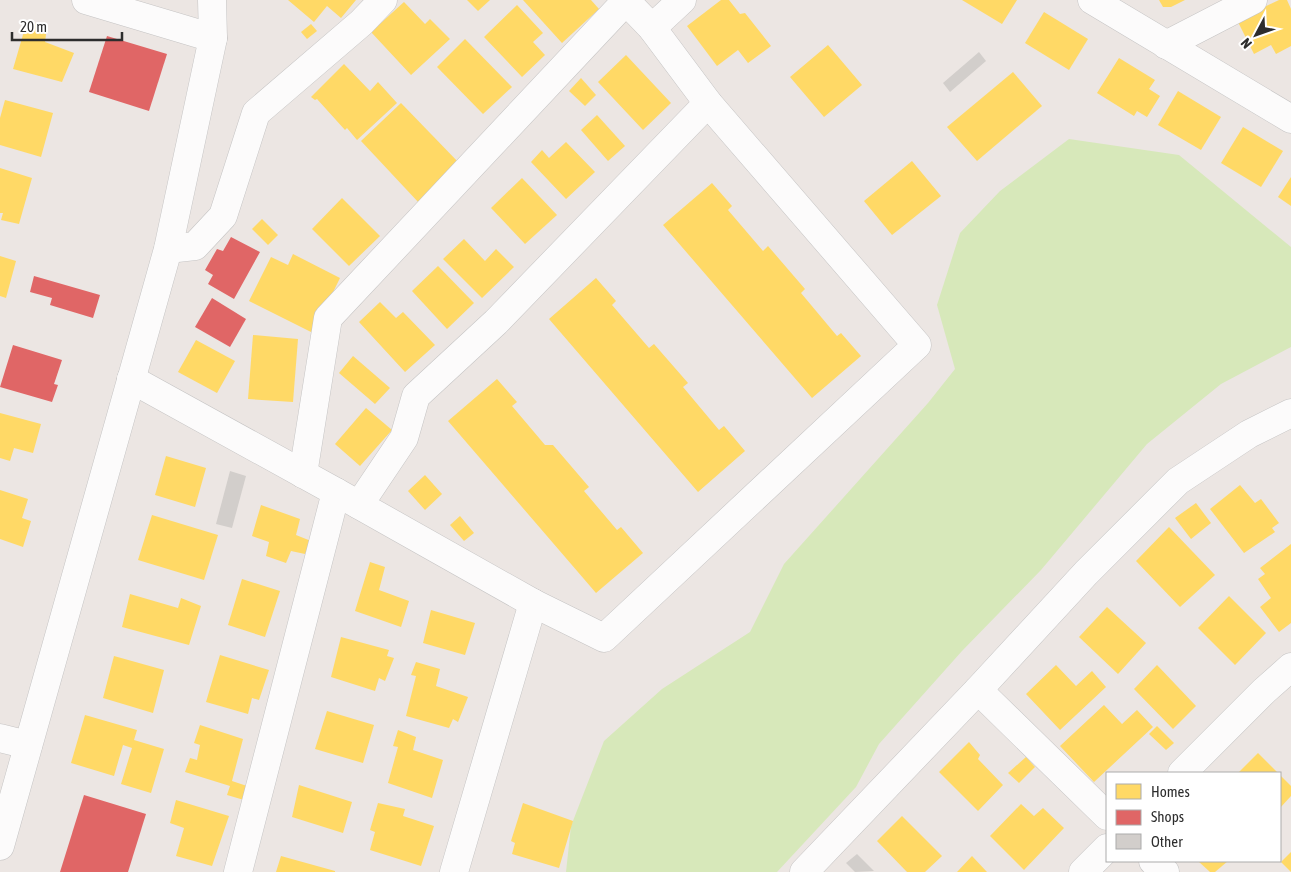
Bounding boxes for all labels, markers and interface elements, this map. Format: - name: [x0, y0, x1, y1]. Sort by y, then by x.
- scale bar: [12, 10, 122, 42]
- north arrow: [1231, 10, 1281, 60]
- text: 20 m: [20, 18, 47, 35]
- text: N: [1237, 35, 1255, 52]
- legend: [1106, 772, 1281, 862]
- text: Homes: [1151, 783, 1190, 800]
- text: Shops: [1151, 808, 1184, 825]
- text: Other: [1151, 833, 1183, 850]

